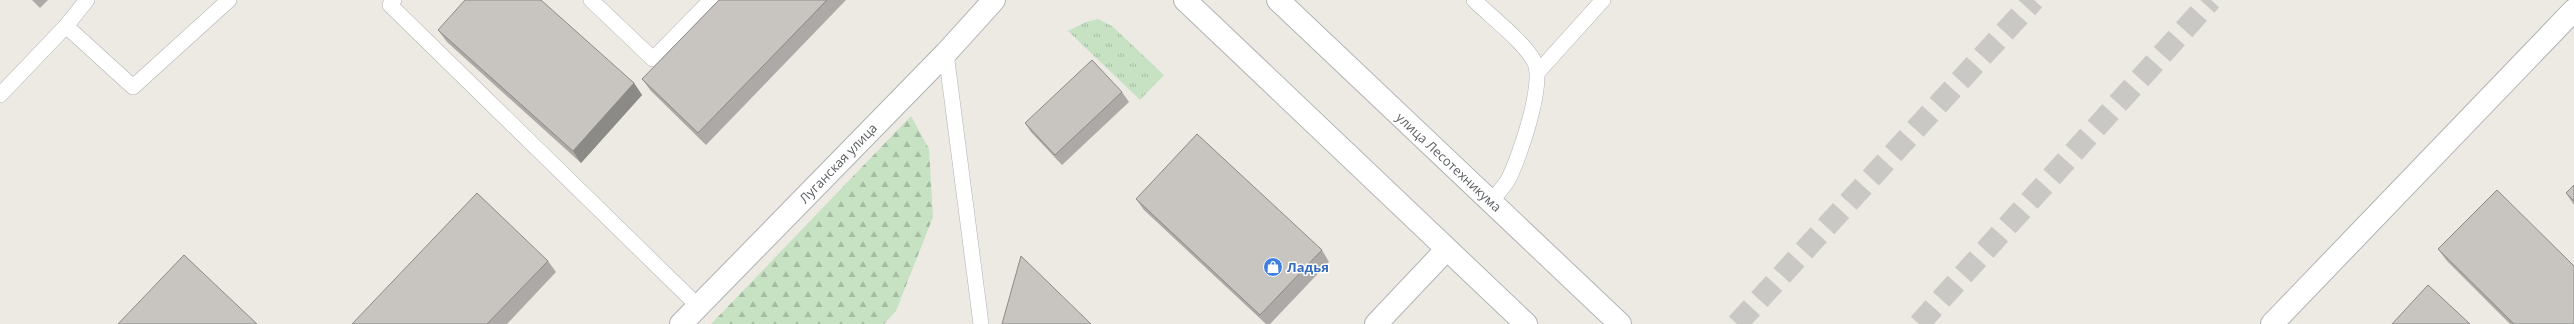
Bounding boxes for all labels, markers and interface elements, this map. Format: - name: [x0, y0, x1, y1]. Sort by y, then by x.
- street label: улица Лесотехникума: [1392, 108, 1506, 216]
- street label: Луганская улица: [795, 119, 881, 207]
- shop icon: Ладья: [1262, 256, 1284, 278]
- place label: Ладья: [1287, 258, 1329, 276]

